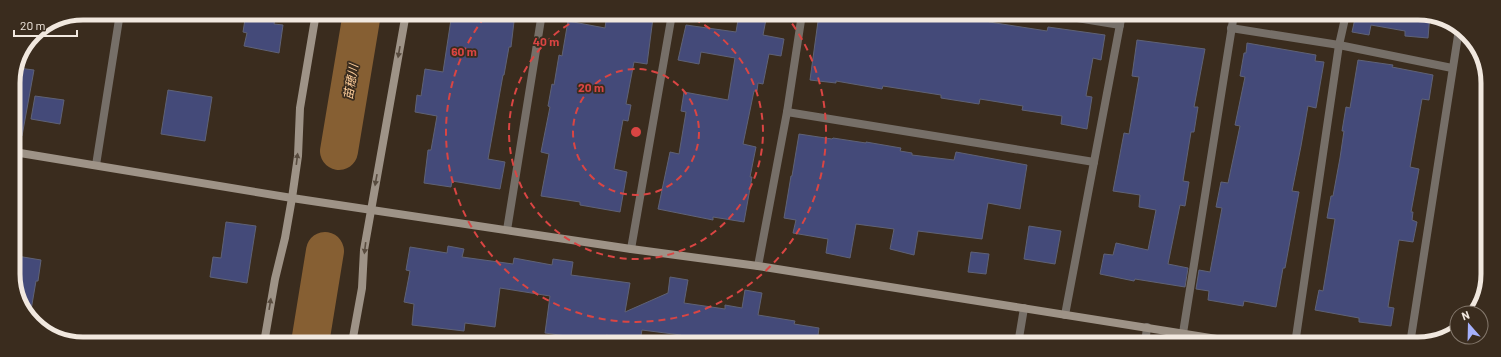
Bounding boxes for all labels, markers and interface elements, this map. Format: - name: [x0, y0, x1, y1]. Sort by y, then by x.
- scale bar: [14, 12, 77, 38]
- text: 20 m: [20, 18, 46, 32]
- text: 40 m: [533, 34, 559, 48]
- text: 60 m: [451, 44, 477, 58]
- one-way arrow: [396, 46, 402, 58]
- water label: 苗穂川: [340, 61, 360, 101]
- text: 20 m: [578, 80, 604, 94]
- centre of rings: [629, 125, 643, 139]
- one-way arrow: [294, 153, 301, 165]
- one-way arrow: [373, 174, 379, 186]
- one-way arrow: [362, 242, 368, 254]
- one-way arrow: [268, 298, 274, 310]
- north arrow: [1449, 305, 1489, 345]
- text: N: [1460, 308, 1471, 322]

